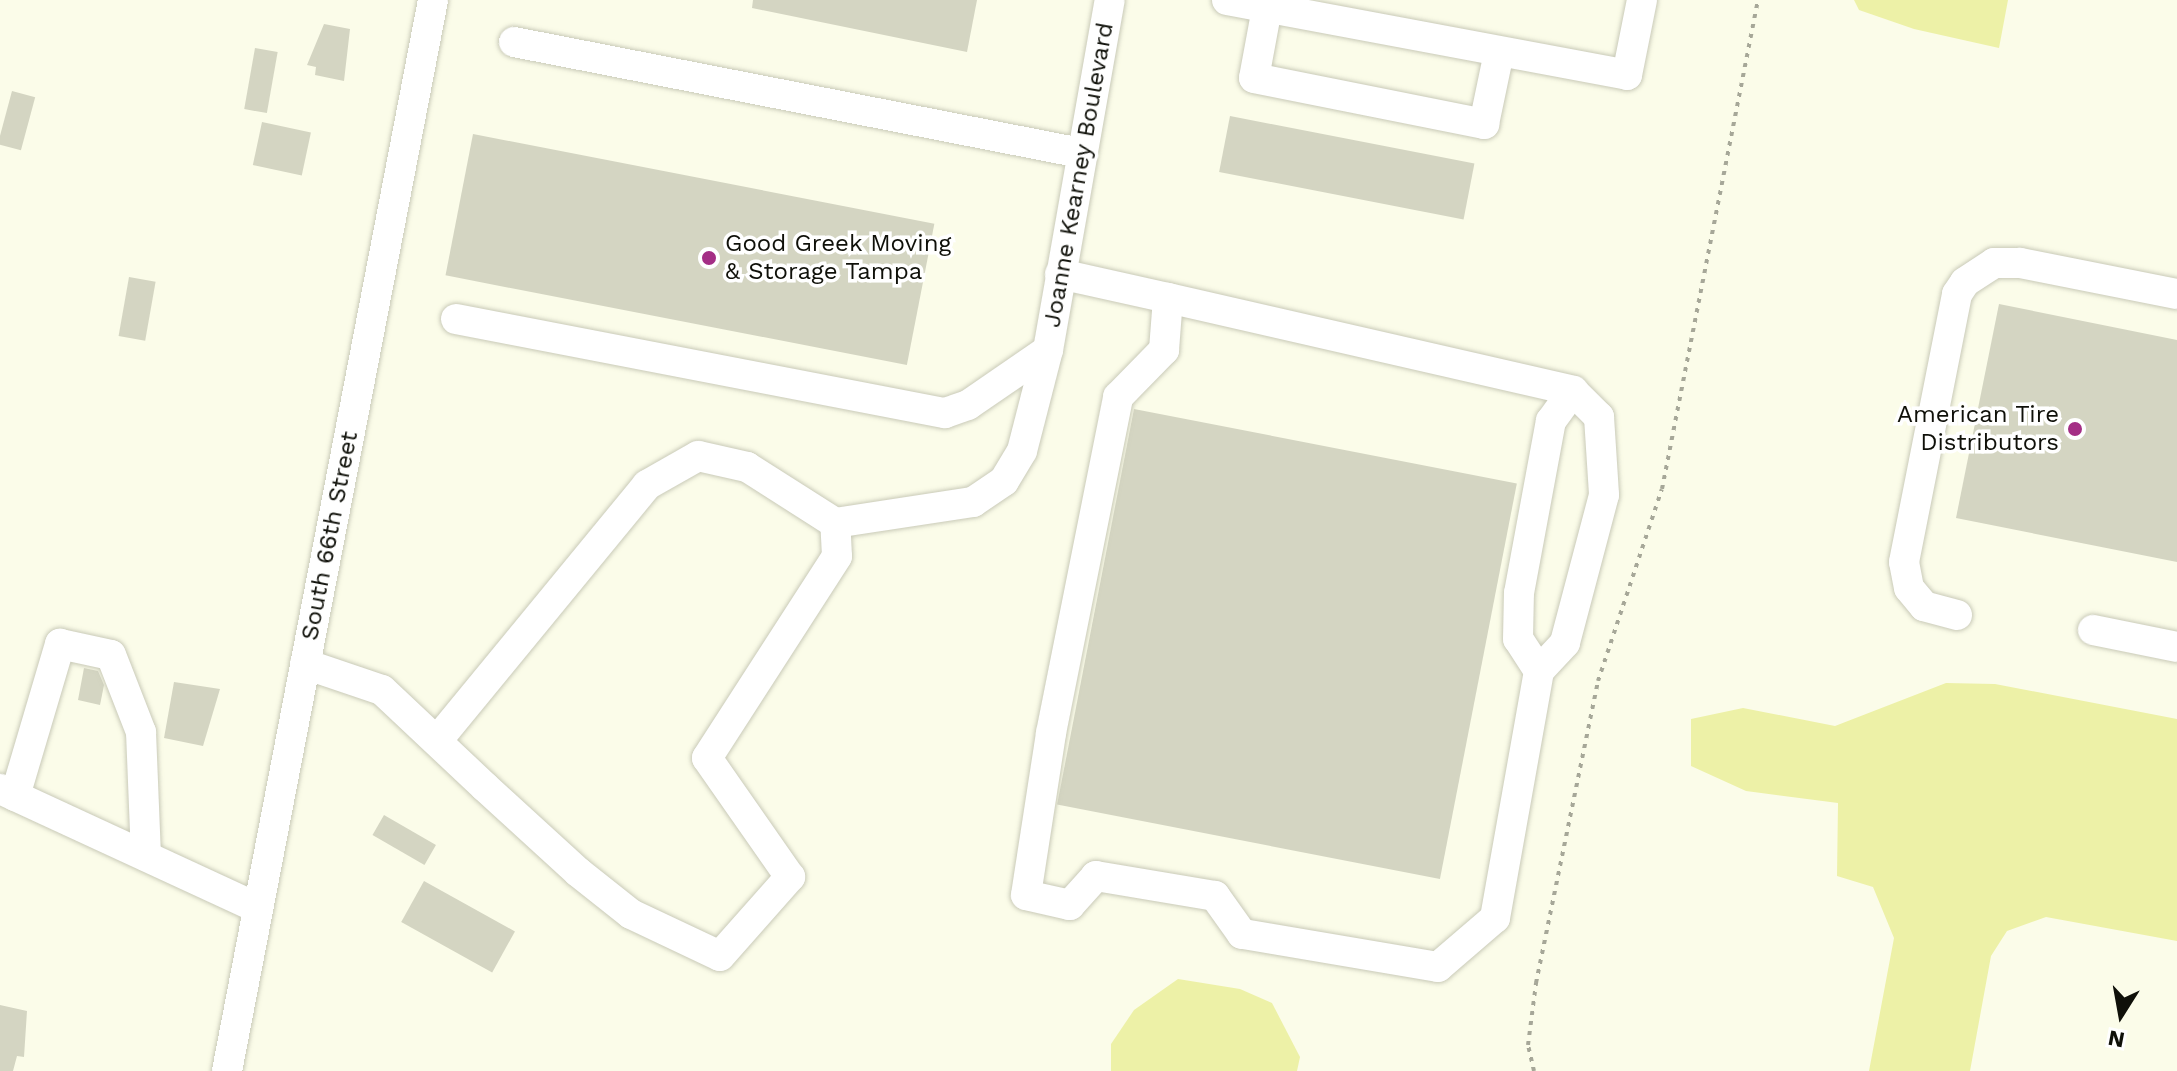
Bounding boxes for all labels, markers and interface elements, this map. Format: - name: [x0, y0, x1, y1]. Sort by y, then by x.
- street label: Joanne Kearney Boulevard: [1038, 20, 1120, 330]
- place label: Good Greek Moving & Storage Tampa: [725, 230, 952, 286]
- marker: Good Greek Moving & Storage Tampa: [700, 249, 718, 267]
- place label: American Tire Distributors: [1896, 401, 2059, 457]
- marker: American Tire Distributors: [2066, 420, 2084, 438]
- street label: South 66th Street: [296, 429, 364, 643]
- north arrow: [2081, 975, 2161, 1055]
- text: N: [2106, 1025, 2127, 1053]

